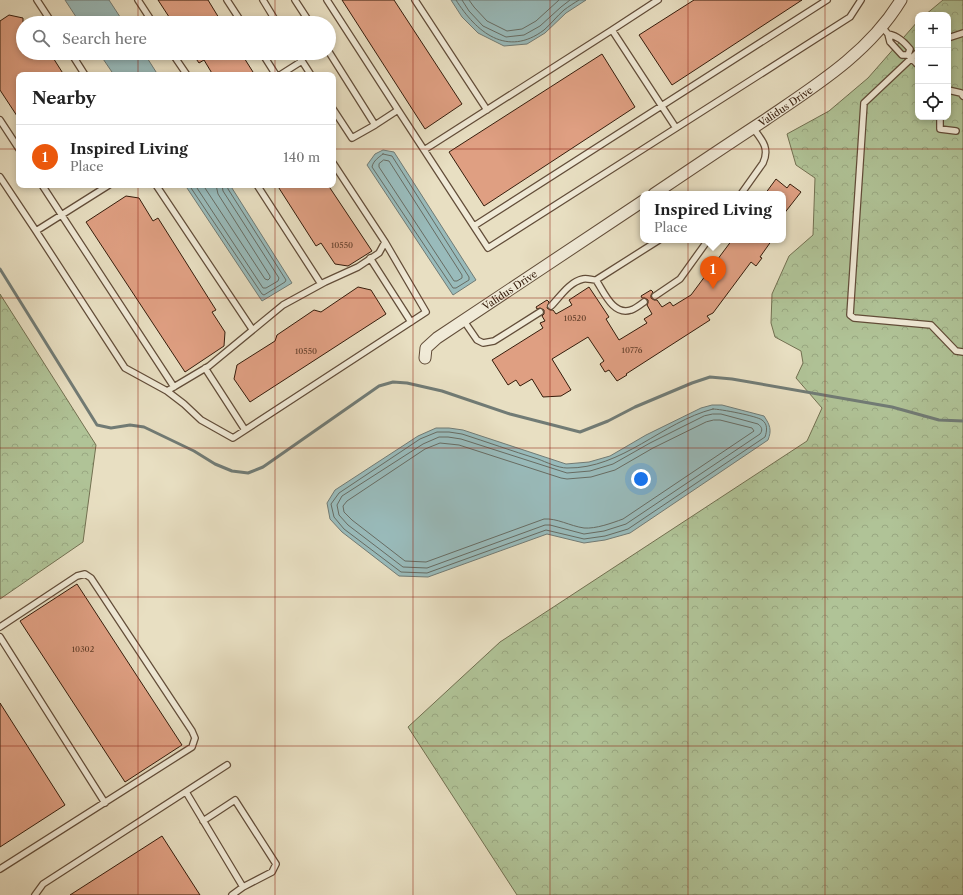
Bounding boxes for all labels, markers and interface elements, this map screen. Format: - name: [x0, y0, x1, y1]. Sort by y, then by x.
- map controls: [915, 12, 951, 120]
- button: +: [915, 12, 951, 48]
- search box: [16, 16, 336, 60]
- icon: search: [30, 27, 52, 49]
- text: Search here: [62, 29, 147, 48]
- button: −: [915, 48, 951, 84]
- street label: Validus Drive: [755, 83, 816, 130]
- button: locate: [915, 84, 951, 120]
- text: Nearby: [32, 88, 96, 108]
- text: Inspired Living: [70, 139, 188, 158]
- text: 1: [42, 149, 48, 165]
- text: 140 m: [283, 149, 320, 165]
- text: Place: [70, 158, 103, 174]
- popup: [640, 191, 786, 243]
- text: Inspired Living: [654, 200, 772, 219]
- text: Place: [654, 219, 687, 235]
- house number: 10550: [331, 240, 353, 250]
- pin: 1: [700, 256, 726, 289]
- street label: Validus Drive: [479, 267, 540, 314]
- house number: 10520: [564, 313, 586, 323]
- house number: 10776: [622, 345, 643, 355]
- house number: 10550: [295, 346, 317, 356]
- your location: [631, 469, 651, 489]
- house number: 10302: [72, 644, 95, 654]

